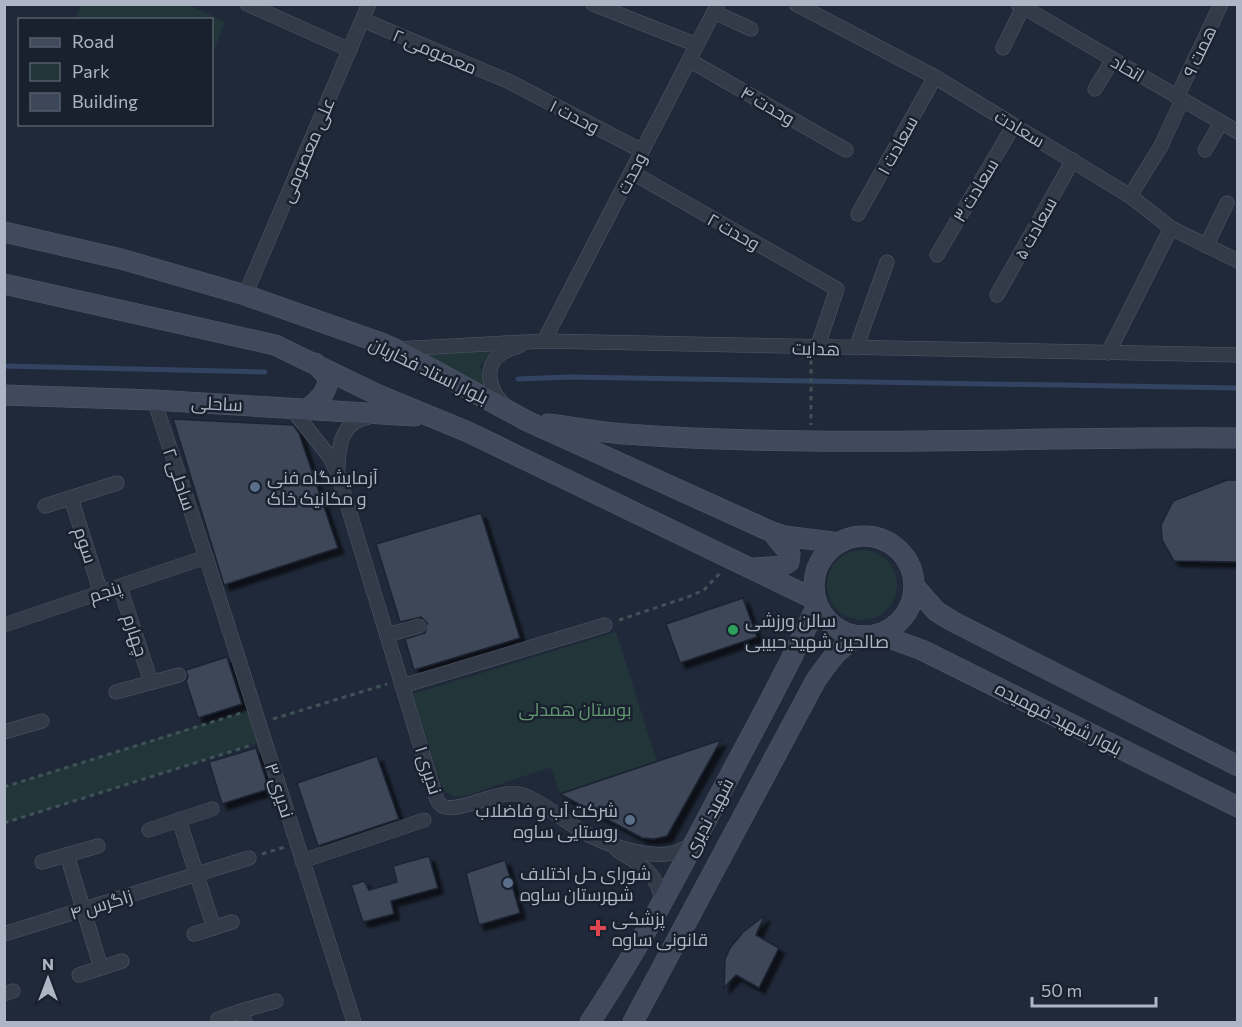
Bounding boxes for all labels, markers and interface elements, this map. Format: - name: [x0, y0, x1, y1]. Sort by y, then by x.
- legend: [18, 18, 213, 126]
- street label: همت ۹: [1178, 22, 1220, 80]
- street label: معصومی ۲: [389, 23, 480, 79]
- text: Road: [72, 30, 114, 52]
- street label: اتحاد: [1108, 50, 1148, 86]
- text: Park: [72, 60, 110, 82]
- street label: وحدت ۴: [736, 81, 799, 130]
- text: Building: [72, 90, 138, 112]
- street label: علی معصومی: [275, 94, 340, 206]
- street label: وحدت ۱: [546, 94, 603, 139]
- street label: سعادت: [991, 105, 1049, 151]
- street label: سعادت ۱: [872, 112, 922, 178]
- street label: وحدت: [611, 149, 652, 198]
- street label: سعادت ۳: [947, 154, 1003, 226]
- street label: سعادت ۵: [1009, 193, 1061, 263]
- street label: وحدت ۲: [703, 208, 764, 255]
- street label: بلوار استاد فخاریان: [365, 332, 492, 409]
- street label: هدایت: [792, 337, 840, 359]
- street label: ساحلی: [191, 391, 243, 416]
- street label: ساحلی ۲: [158, 445, 201, 513]
- place label: آزمایشگاه فنی و مکانیک خاک: [267, 466, 378, 510]
- marker: آزمایشگاه فنی و مکانیک خاک: [248, 480, 262, 494]
- street label: سوم: [68, 524, 102, 566]
- street label: پنجم: [86, 575, 125, 608]
- place label: سالن ورزشی صالحین شهید حبیبی: [745, 609, 889, 653]
- street label: چهارم: [117, 611, 153, 660]
- marker: سالن ورزشی صالحین شهید حبیبی: [726, 623, 740, 637]
- street label: بلوار شهید فهمیده: [991, 677, 1126, 760]
- park label: بوستان همدلی: [518, 698, 632, 721]
- street label: ندیری ۱: [410, 743, 447, 797]
- street label: ندیری ۳: [260, 760, 299, 821]
- street label: شهید ندیری: [678, 774, 739, 861]
- place label: شرکت آب و فاضلاب روستایی ساوه: [476, 799, 618, 843]
- marker: شرکت آب و فاضلاب روستایی ساوه: [623, 813, 637, 827]
- place label: شورای حل اختلاف شهرستان ساوه: [520, 862, 651, 906]
- marker: شورای حل اختلاف شهرستان ساوه: [501, 876, 515, 890]
- street label: زاگرس ۴: [67, 884, 135, 925]
- place label: پزشکی قانونی ساوه: [612, 907, 708, 951]
- marker: پزشکی قانونی ساوه: [589, 919, 607, 937]
- north arrow: [18, 949, 78, 1009]
- text: N: [42, 954, 54, 973]
- scale bar: [1032, 970, 1156, 1008]
- text: 50 m: [1041, 979, 1082, 1001]

